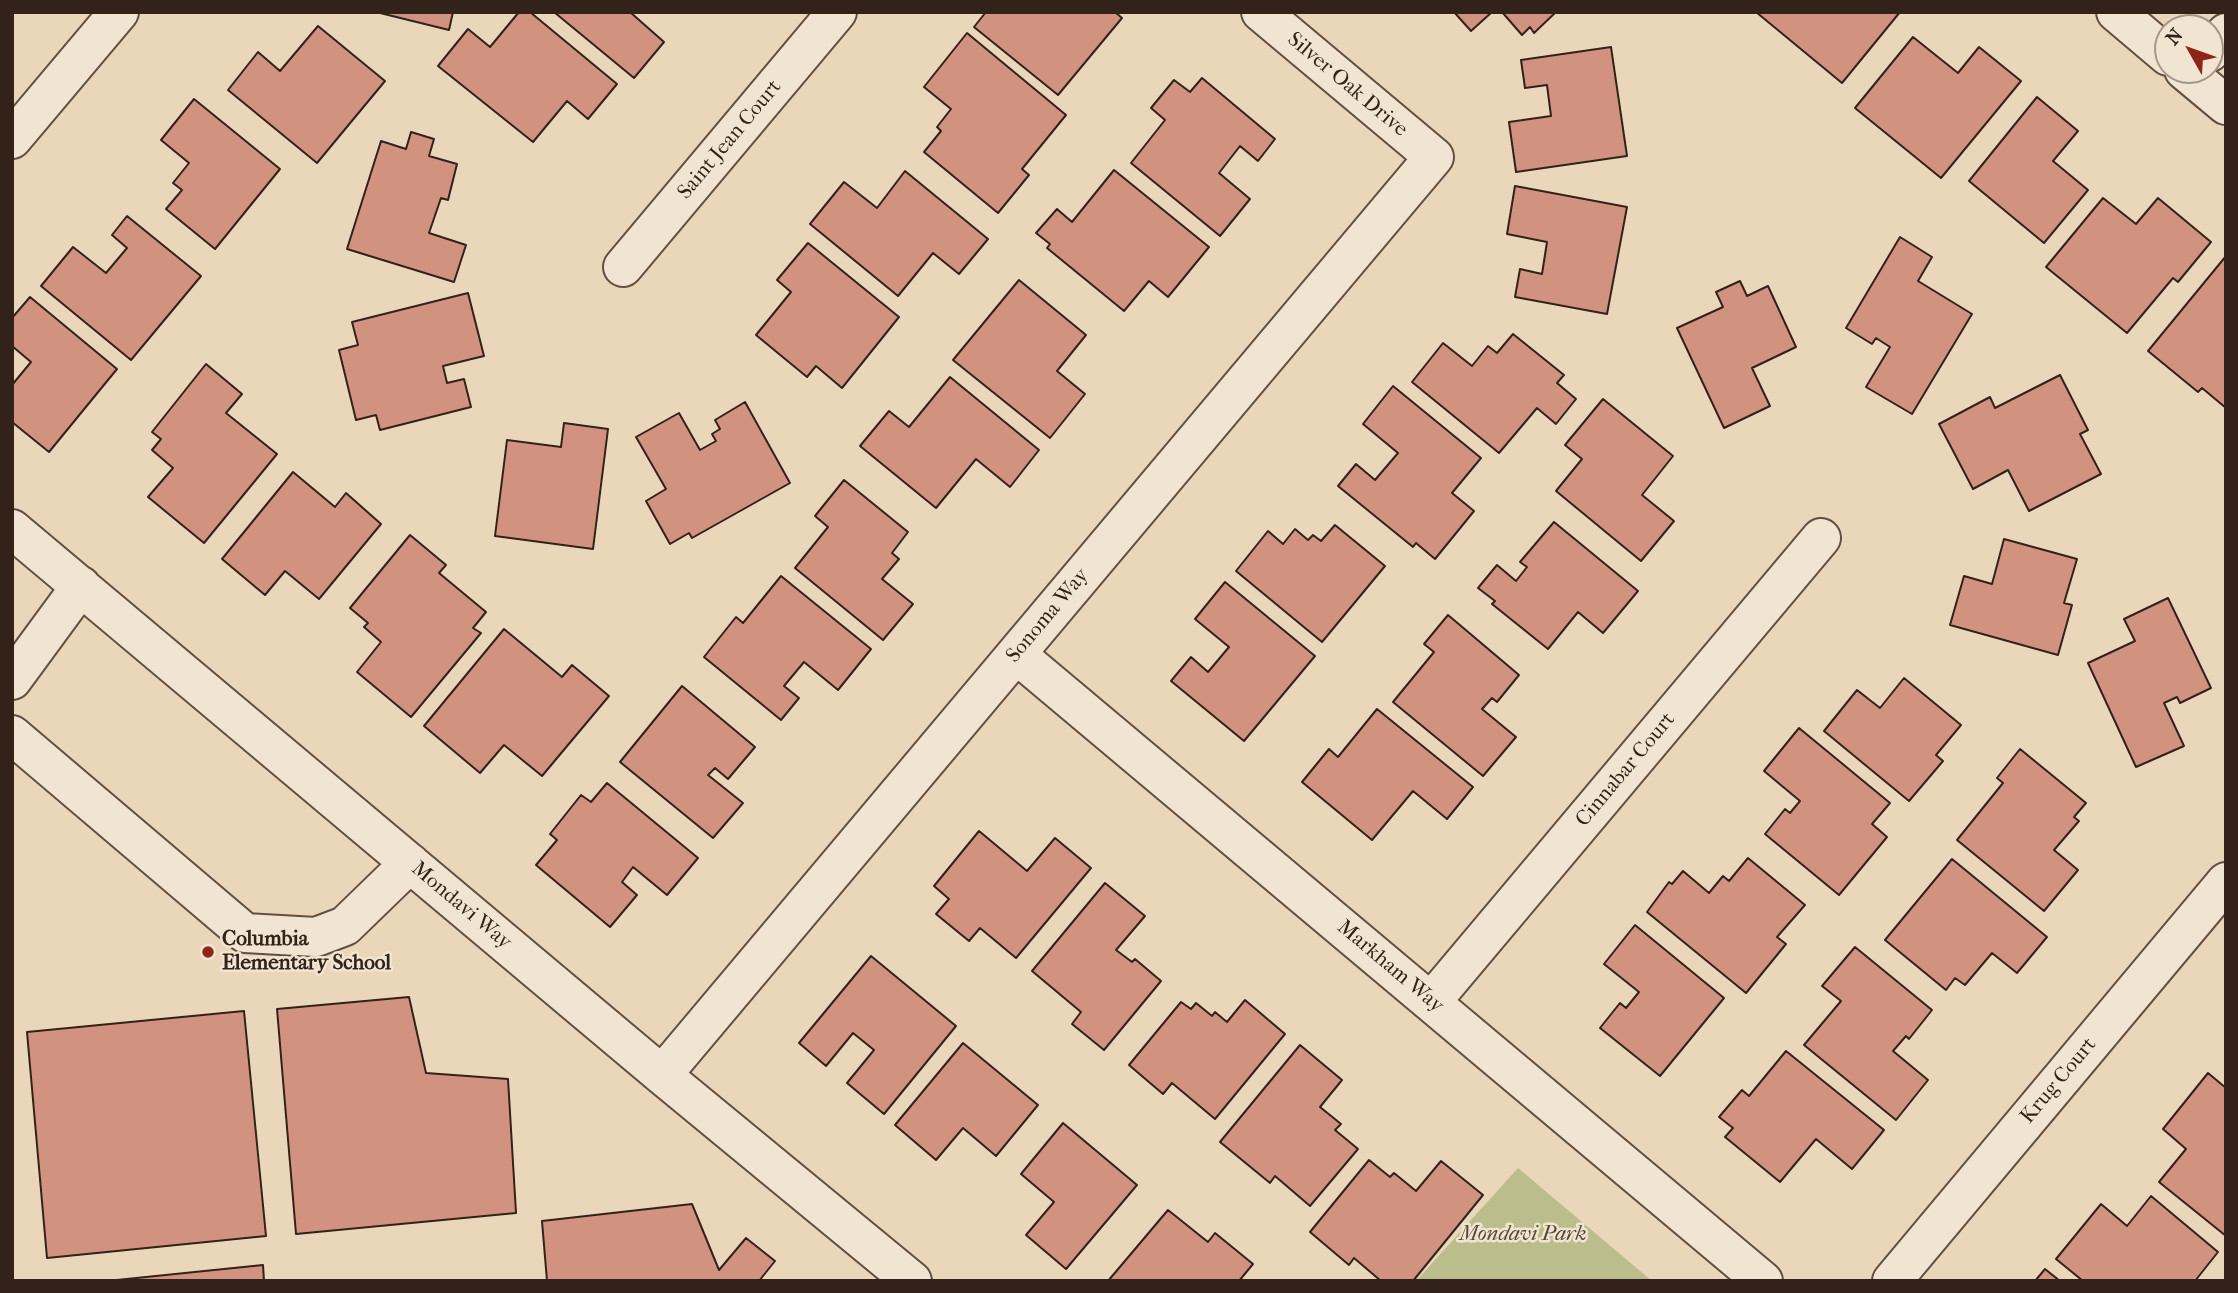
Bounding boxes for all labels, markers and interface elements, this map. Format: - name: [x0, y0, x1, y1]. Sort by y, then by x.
- north arrow: [2154, 14, 2224, 84]
- text: N: [2161, 24, 2188, 49]
- street label: Silver Oak Drive: [1282, 27, 1412, 143]
- street label: Saint Jean Court: [673, 75, 787, 205]
- street label: Sonoma Way: [1001, 564, 1095, 668]
- street label: Cinnabar Court: [1571, 708, 1681, 832]
- street label: Mondavi Way: [406, 857, 516, 955]
- street label: Markham Way: [1331, 915, 1449, 1019]
- place label: Columbia Elementary School: [222, 927, 391, 977]
- marker: Columbia Elementary School: [200, 944, 216, 960]
- street label: Krug Court: [2016, 1033, 2102, 1129]
- park label: Mondavi Park: [1459, 1222, 1587, 1248]

